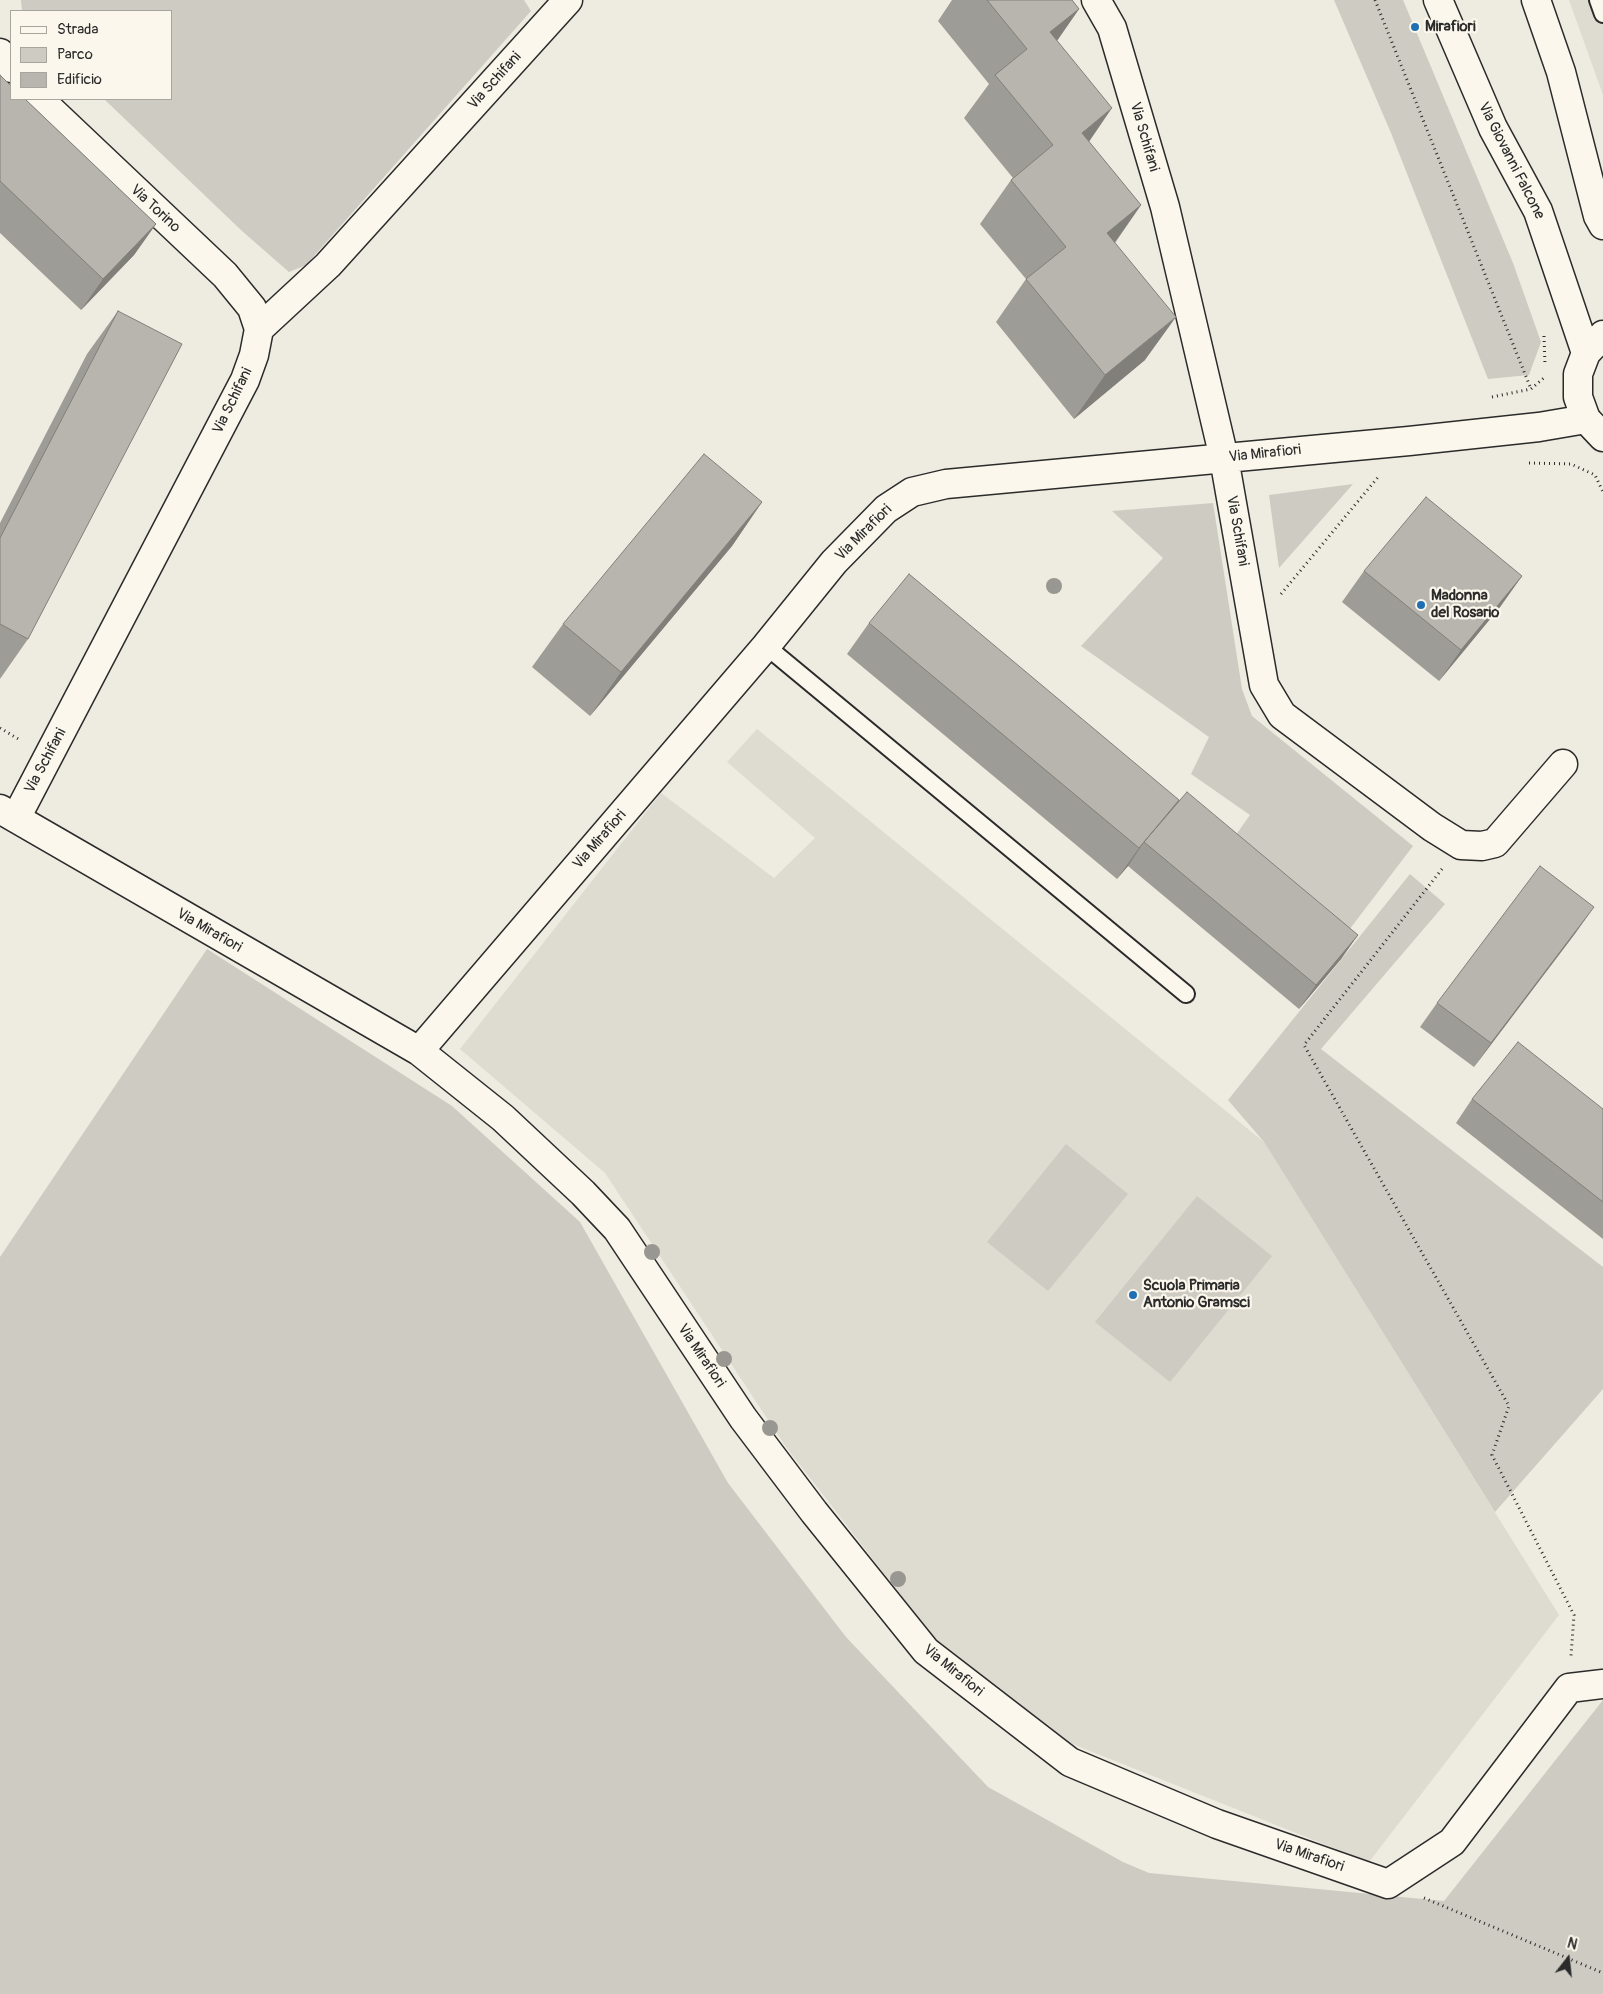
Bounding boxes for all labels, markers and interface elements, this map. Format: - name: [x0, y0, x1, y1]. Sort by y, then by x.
- legend: [10, 10, 172, 100]
- place label: Mirafiori: [1425, 18, 1476, 36]
- text: Strada: [57, 20, 98, 39]
- marker: Mirafiori: [1409, 21, 1421, 33]
- text: Parco: [57, 45, 93, 64]
- street label: Via Schifani: [464, 48, 526, 114]
- text: Edificio: [57, 70, 102, 89]
- street label: Via Schifani: [1126, 100, 1162, 174]
- street label: Via Giovanni Falcone: [1474, 100, 1548, 222]
- street label: Via Torino: [126, 181, 184, 237]
- street label: Via Schifani: [209, 365, 257, 437]
- street label: Via Mirafiori: [1228, 441, 1302, 467]
- street label: Via Schifani: [1222, 494, 1252, 568]
- street label: Via Mirafiori: [832, 501, 896, 565]
- place label: Madonna del Rosario: [1431, 587, 1499, 622]
- marker: Madonna del Rosario: [1415, 599, 1427, 611]
- street label: Via Schifani: [21, 725, 71, 797]
- street label: Via Mirafiori: [569, 807, 631, 873]
- street label: Via Mirafiori: [173, 905, 245, 957]
- place label: Scuola Primaria Antonio Gramsci: [1143, 1277, 1250, 1312]
- marker: Scuola Primaria Antonio Gramsci: [1127, 1289, 1139, 1301]
- street label: Via Mirafiori: [673, 1321, 729, 1391]
- street label: Via Mirafiori: [919, 1641, 987, 1701]
- street label: Via Mirafiori: [1272, 1836, 1346, 1876]
- north arrow: [1543, 1934, 1593, 1984]
- text: N: [1565, 1935, 1579, 1954]

